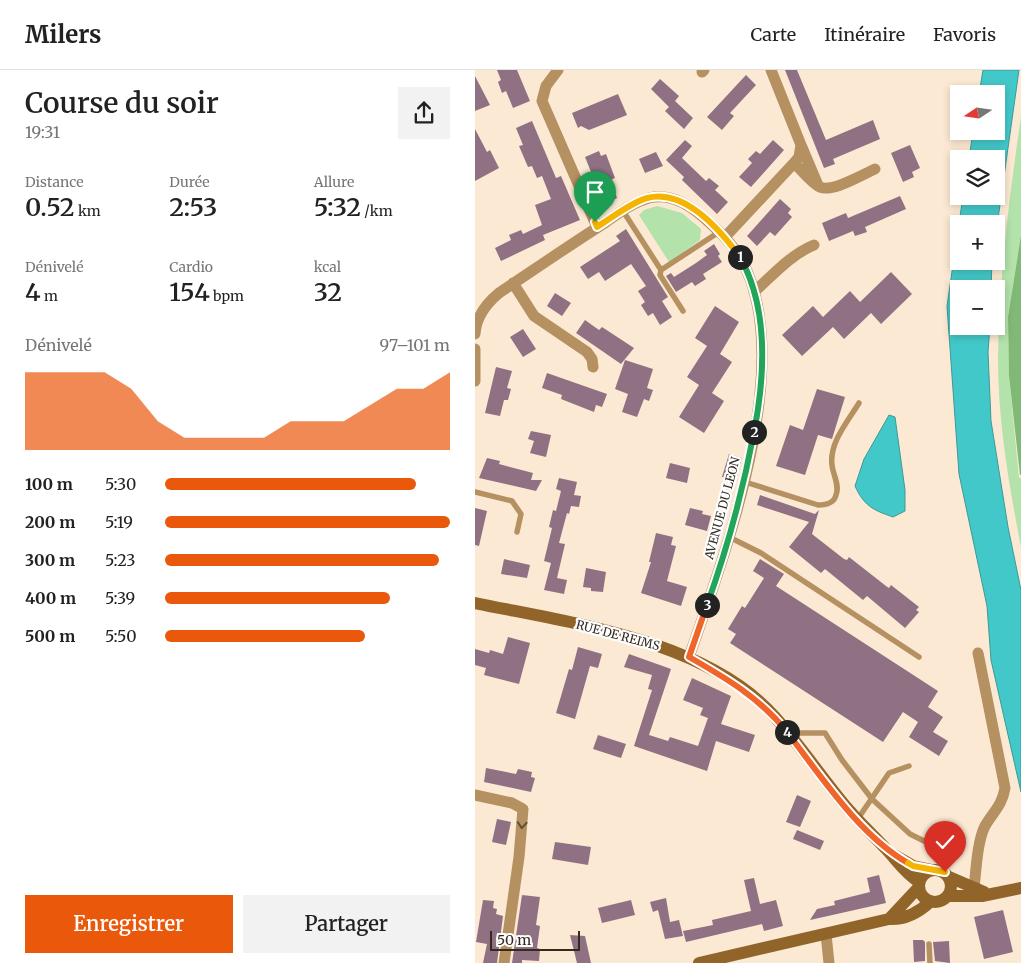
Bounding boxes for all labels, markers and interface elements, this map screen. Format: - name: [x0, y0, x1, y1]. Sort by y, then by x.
- text: Milers: [25, 19, 102, 50]
- text: Carte: [750, 23, 796, 46]
- text: Itinéraire: [824, 23, 905, 46]
- text: Favoris: [933, 23, 996, 46]
- text: Course du soir: [25, 85, 219, 121]
- north arrow: [950, 85, 1005, 140]
- map controls: [950, 85, 1005, 335]
- button: share: [398, 87, 450, 139]
- text: 19:31: [25, 122, 60, 142]
- button: layers: [950, 150, 1005, 205]
- pin: [574, 171, 616, 222]
- text: Distance: [25, 173, 84, 191]
- text: Durée: [169, 173, 210, 191]
- text: Allure: [314, 173, 354, 191]
- icon: arrive: [581, 178, 609, 206]
- text: 0.52: [25, 191, 75, 223]
- text: 2:53: [169, 191, 217, 223]
- text: 5:32: [314, 191, 361, 223]
- text: km: [75, 202, 101, 220]
- text: /km: [361, 202, 393, 220]
- button: +: [950, 215, 1005, 270]
- pin: 1: [727, 244, 753, 270]
- text: 1: [737, 248, 744, 266]
- text: Dénivelé: [25, 258, 83, 276]
- text: Cardio: [169, 258, 213, 276]
- text: kcal: [314, 258, 341, 276]
- text: 4: [25, 276, 41, 308]
- text: 154: [169, 276, 210, 308]
- text: 32: [314, 276, 342, 308]
- button: −: [950, 280, 1005, 335]
- text: m: [41, 287, 58, 305]
- text: bpm: [210, 287, 244, 305]
- text: Dénivelé: [25, 335, 92, 355]
- text: 97–101 m: [380, 335, 450, 355]
- pin: 2: [741, 420, 767, 444]
- text: 2: [750, 423, 759, 441]
- street label: AVENUE DU LEON: [701, 454, 743, 562]
- text: 100 m: [25, 474, 73, 494]
- text: 5:30: [105, 474, 136, 494]
- text: 200 m: [25, 512, 75, 532]
- text: 5:19: [105, 512, 133, 532]
- text: 300 m: [25, 550, 75, 570]
- text: 5:23: [105, 550, 135, 570]
- text: 400 m: [25, 588, 76, 608]
- text: 5:39: [105, 588, 135, 608]
- pin: 3: [695, 592, 719, 618]
- text: 3: [703, 596, 712, 614]
- street label: RUE DE REIMS: [575, 617, 661, 653]
- text: 500 m: [25, 626, 75, 646]
- text: 5:50: [105, 626, 136, 646]
- pin: 4: [775, 720, 799, 744]
- text: 4: [783, 723, 792, 741]
- one-way arrow: [517, 821, 528, 829]
- pin: [924, 821, 966, 872]
- icon: check: [931, 828, 959, 856]
- button: Enregistrer: [25, 895, 233, 953]
- button: Partager: [243, 895, 450, 953]
- scale bar: [490, 928, 580, 951]
- text: 50 m: [497, 931, 531, 949]

